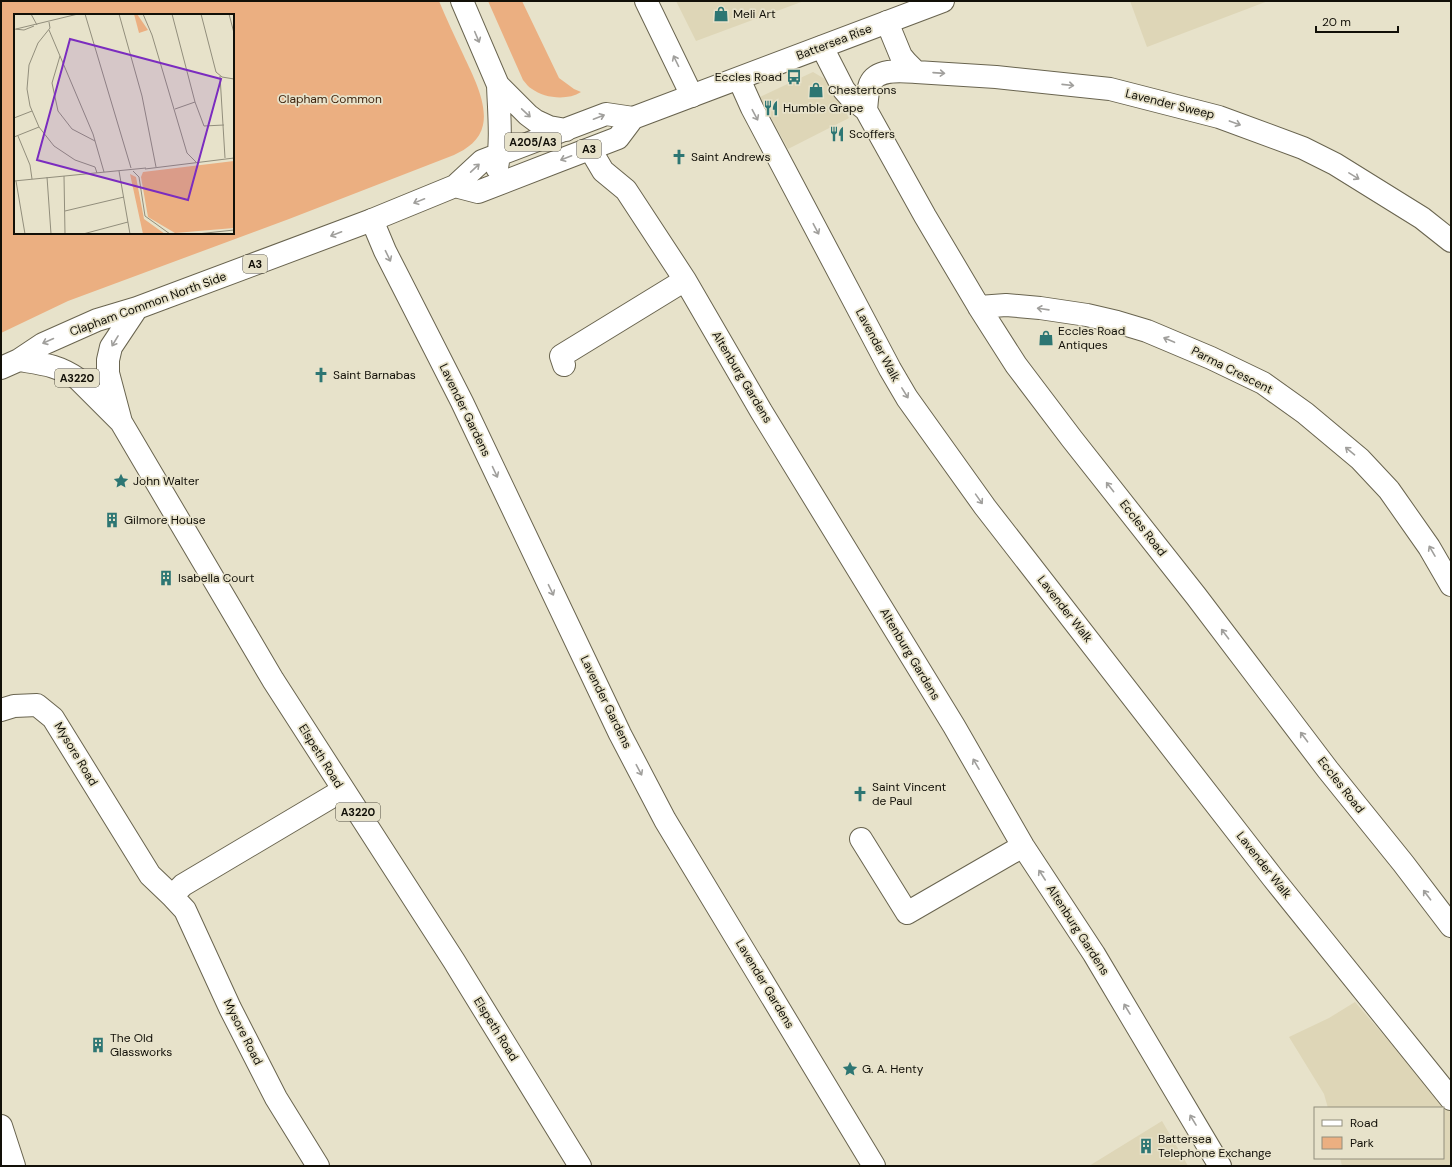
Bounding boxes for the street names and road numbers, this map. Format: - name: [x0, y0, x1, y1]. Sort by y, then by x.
- street label: Battersea Rise: [794, 20, 874, 64]
- street label: Lavender Sweep: [1124, 85, 1216, 123]
- road number: A205/A3: [505, 133, 561, 151]
- road number: A3: [577, 140, 601, 158]
- road number: A3: [243, 255, 267, 273]
- street label: Clapham Common North Side: [67, 268, 229, 340]
- street label: Lavender Walk: [852, 306, 904, 384]
- street label: Altenburg Gardens: [708, 328, 776, 426]
- street label: Parma Crescent: [1189, 343, 1276, 397]
- street label: Lavender Gardens: [436, 361, 494, 459]
- road number: A3220: [55, 369, 99, 387]
- street label: Eccles Road: [1116, 497, 1170, 559]
- street label: Lavender Walk: [1034, 572, 1096, 646]
- street label: Altenburg Gardens: [876, 605, 944, 703]
- street label: Lavender Gardens: [577, 653, 635, 751]
- street label: Mysore Road: [51, 719, 101, 789]
- street label: Elspeth Road: [295, 721, 347, 791]
- street label: Eccles Road: [1314, 754, 1368, 816]
- road number: A3220: [336, 803, 380, 821]
- street label: Lavender Walk: [1233, 828, 1295, 902]
- street label: Altenburg Gardens: [1043, 882, 1113, 978]
- street label: Lavender Gardens: [732, 936, 798, 1032]
- street label: Elspeth Road: [470, 994, 522, 1064]
- street label: Mysore Road: [220, 996, 266, 1068]

